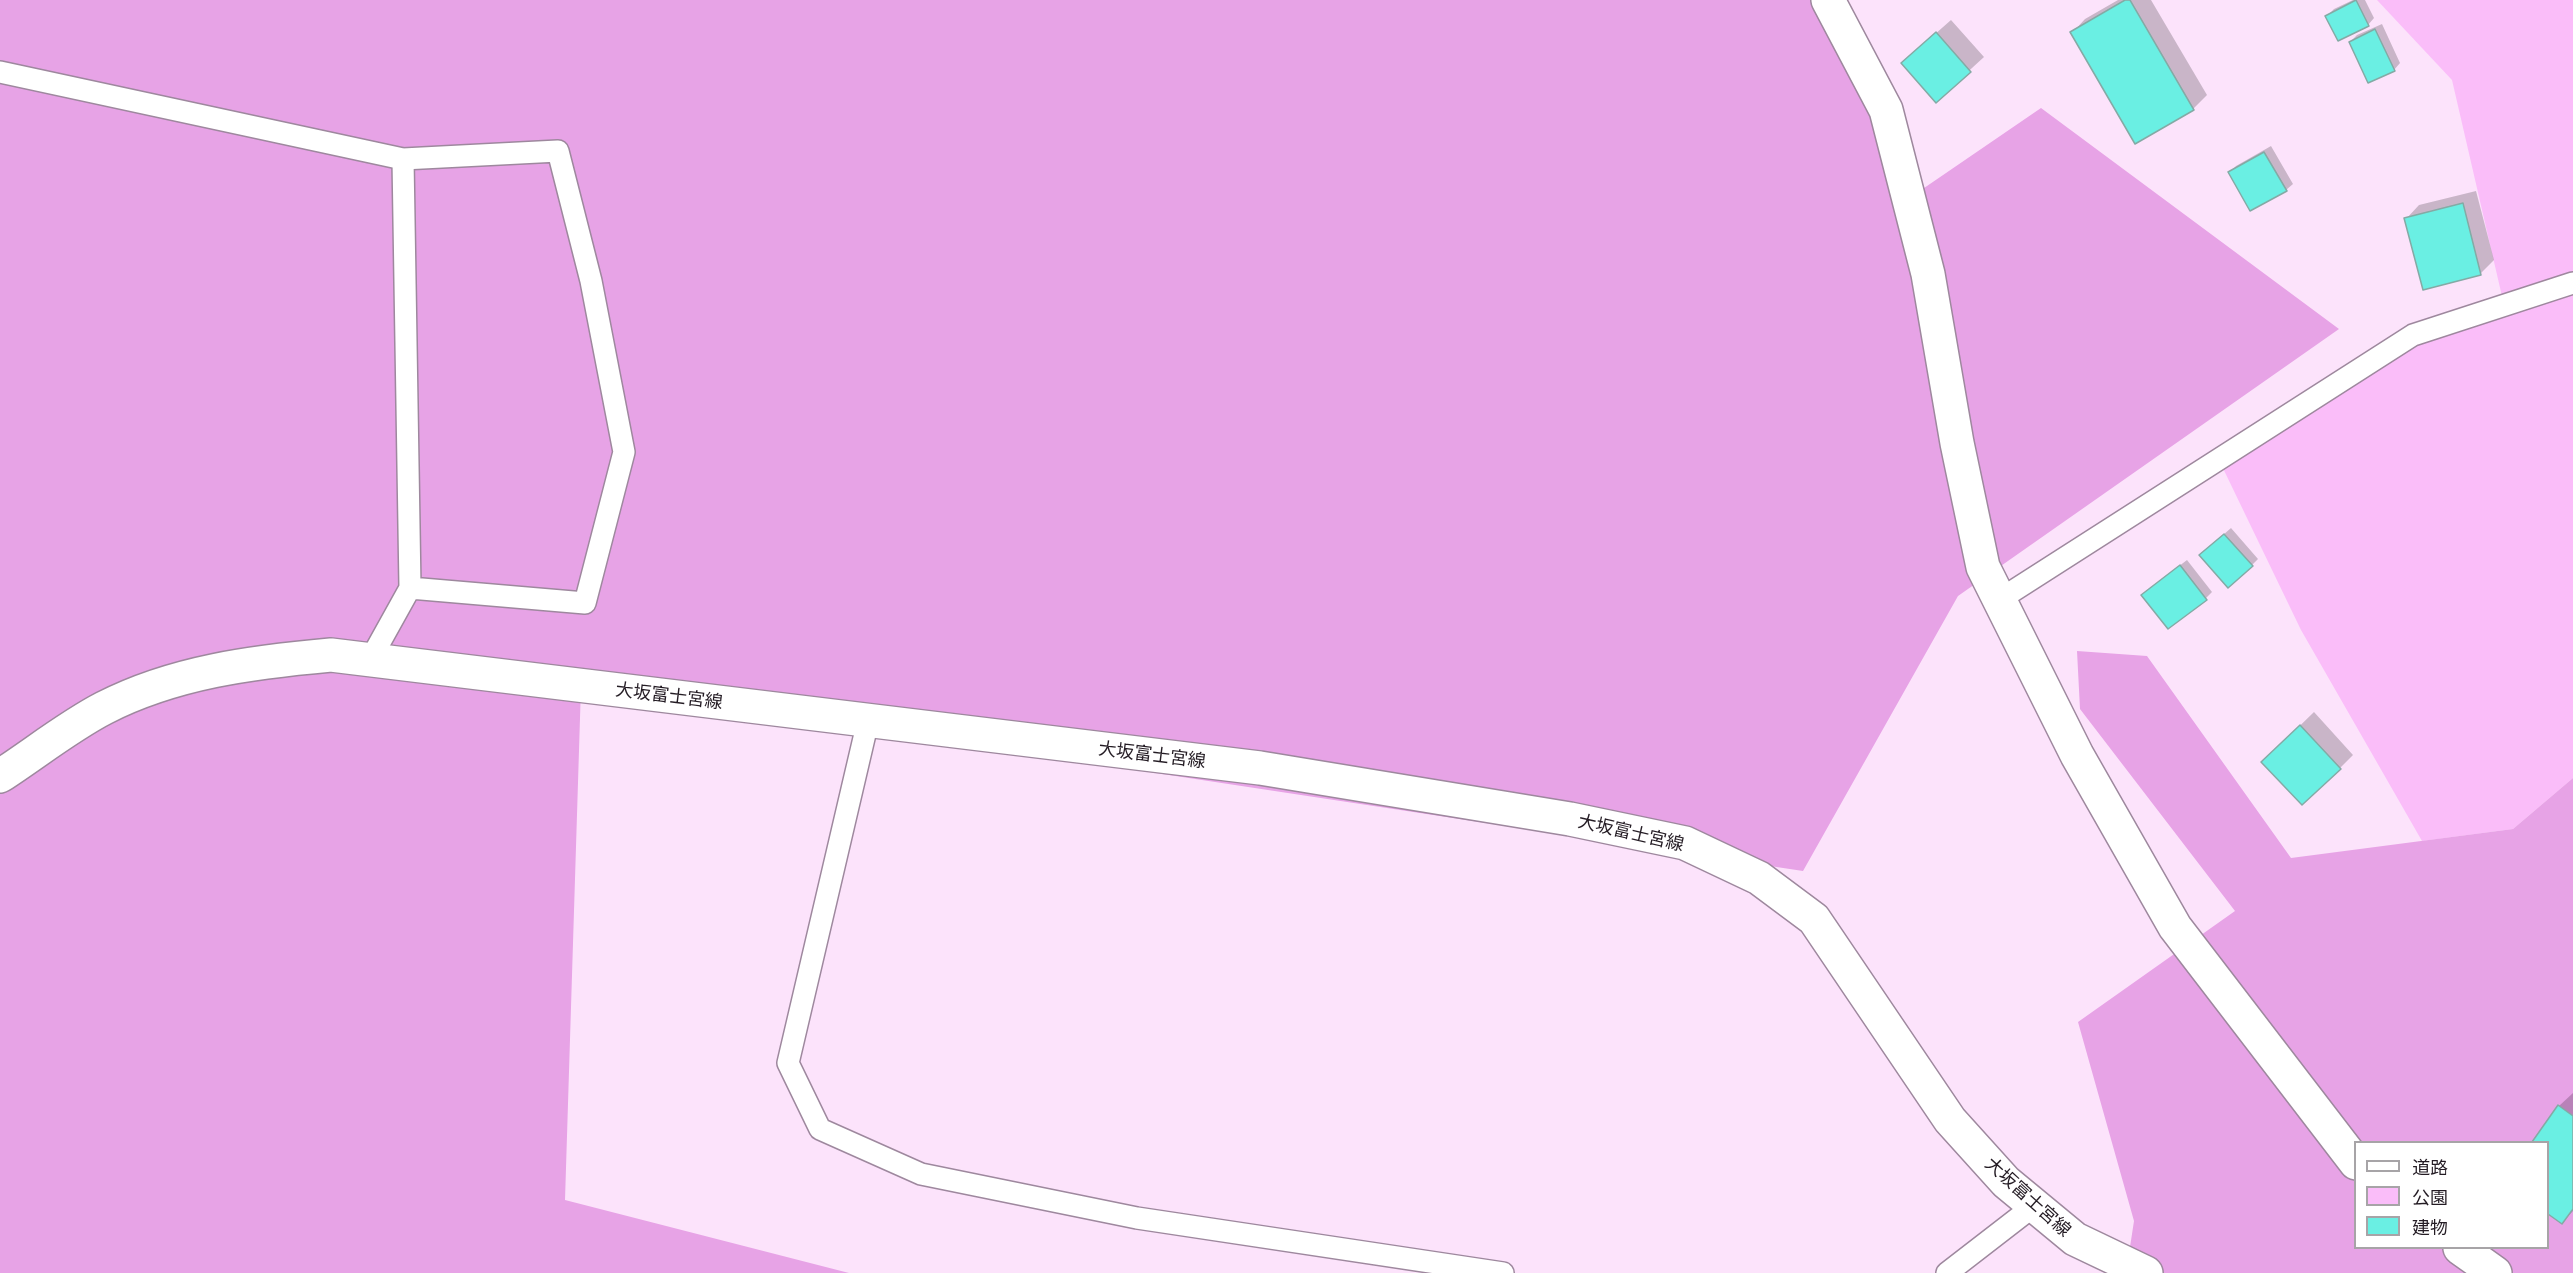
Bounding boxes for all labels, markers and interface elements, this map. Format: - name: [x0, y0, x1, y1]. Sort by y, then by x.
- street label: 大坂富士宮線: [614, 679, 724, 713]
- street label: 大坂富士宮線: [1097, 738, 1207, 772]
- street label: 大坂富士宮線: [1576, 810, 1686, 856]
- legend: [2354, 1141, 2549, 1249]
- street label: 大坂富士宮線: [1981, 1153, 2075, 1241]
- text: 道路: [2412, 1156, 2448, 1178]
- text: 公園: [2412, 1186, 2448, 1208]
- text: 建物: [2412, 1216, 2448, 1238]

